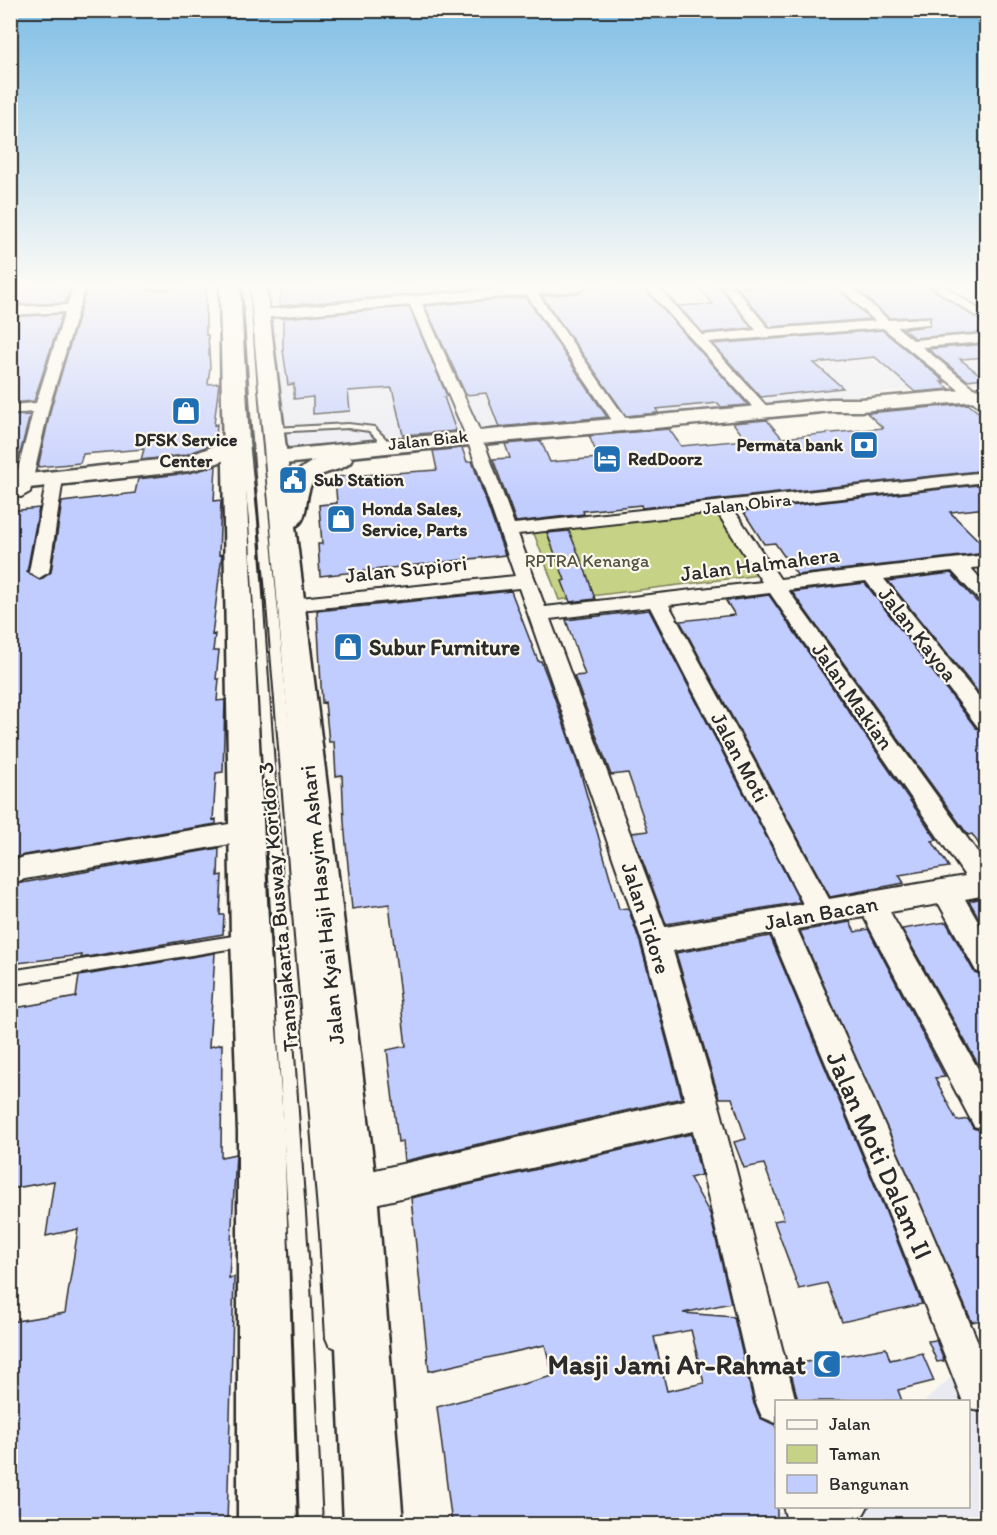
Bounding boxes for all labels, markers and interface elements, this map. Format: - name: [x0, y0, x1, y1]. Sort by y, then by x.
- shop icon: DFSK Service Center: [170, 395, 202, 427]
- street label: Jalan Biak: [387, 425, 470, 455]
- place label: DFSK Service Center: [135, 429, 238, 472]
- bank icon: Permata bank: [848, 429, 880, 461]
- place label: Permata bank: [736, 434, 844, 456]
- hotel icon: RedDoorz: [591, 443, 623, 475]
- place label: RedDoorz: [628, 448, 703, 470]
- public building icon: Sub Station: [277, 464, 309, 496]
- place label: Sub Station: [314, 469, 405, 491]
- street label: Jalan Obira: [702, 488, 793, 520]
- place label: Honda Sales, Service, Parts: [362, 498, 467, 541]
- shop icon: Honda Sales, Service, Parts: [325, 503, 357, 535]
- street label: Jalan Halmahera: [679, 541, 842, 587]
- street label: Jalan Supiori: [344, 549, 468, 589]
- park label: RPTRA Kenanga: [525, 550, 650, 572]
- street label: Jalan Kayoa: [873, 581, 964, 687]
- shop icon: Subur Furniture: [332, 631, 364, 663]
- place label: Subur Furniture: [369, 634, 521, 661]
- street label: Jalan Makian: [806, 637, 900, 755]
- street label: Jalan Moti: [705, 707, 775, 807]
- street label: Transjakarta Busway Koridor 3: [252, 761, 304, 1053]
- street label: Jalan Kyai Haji Hasyim Ashari: [294, 764, 350, 1046]
- street label: Jalan Tidore: [615, 859, 677, 977]
- street label: Jalan Bacan: [762, 890, 881, 936]
- street label: Jalan Moti Dalam II: [819, 1046, 941, 1264]
- place label: Masji Jami Ar-Rahmat: [548, 1348, 806, 1381]
- mosque icon: Masji Jami Ar-Rahmat: [811, 1348, 843, 1380]
- legend: [775, 1400, 970, 1508]
- text: Jalan: [829, 1413, 871, 1435]
- text: Taman: [829, 1443, 881, 1465]
- text: Bangunan: [829, 1473, 909, 1495]

